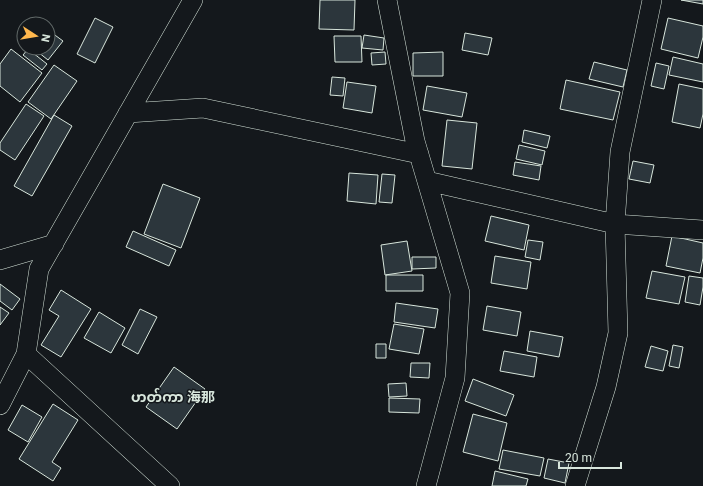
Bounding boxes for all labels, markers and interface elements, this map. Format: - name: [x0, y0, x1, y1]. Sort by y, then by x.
- north arrow: [16, 16, 56, 56]
- text: N: [38, 33, 52, 43]
- district label: ဟတ်ကာ 海那: [131, 387, 215, 405]
- scale bar: [559, 444, 621, 470]
- text: 20 m: [565, 451, 592, 465]

